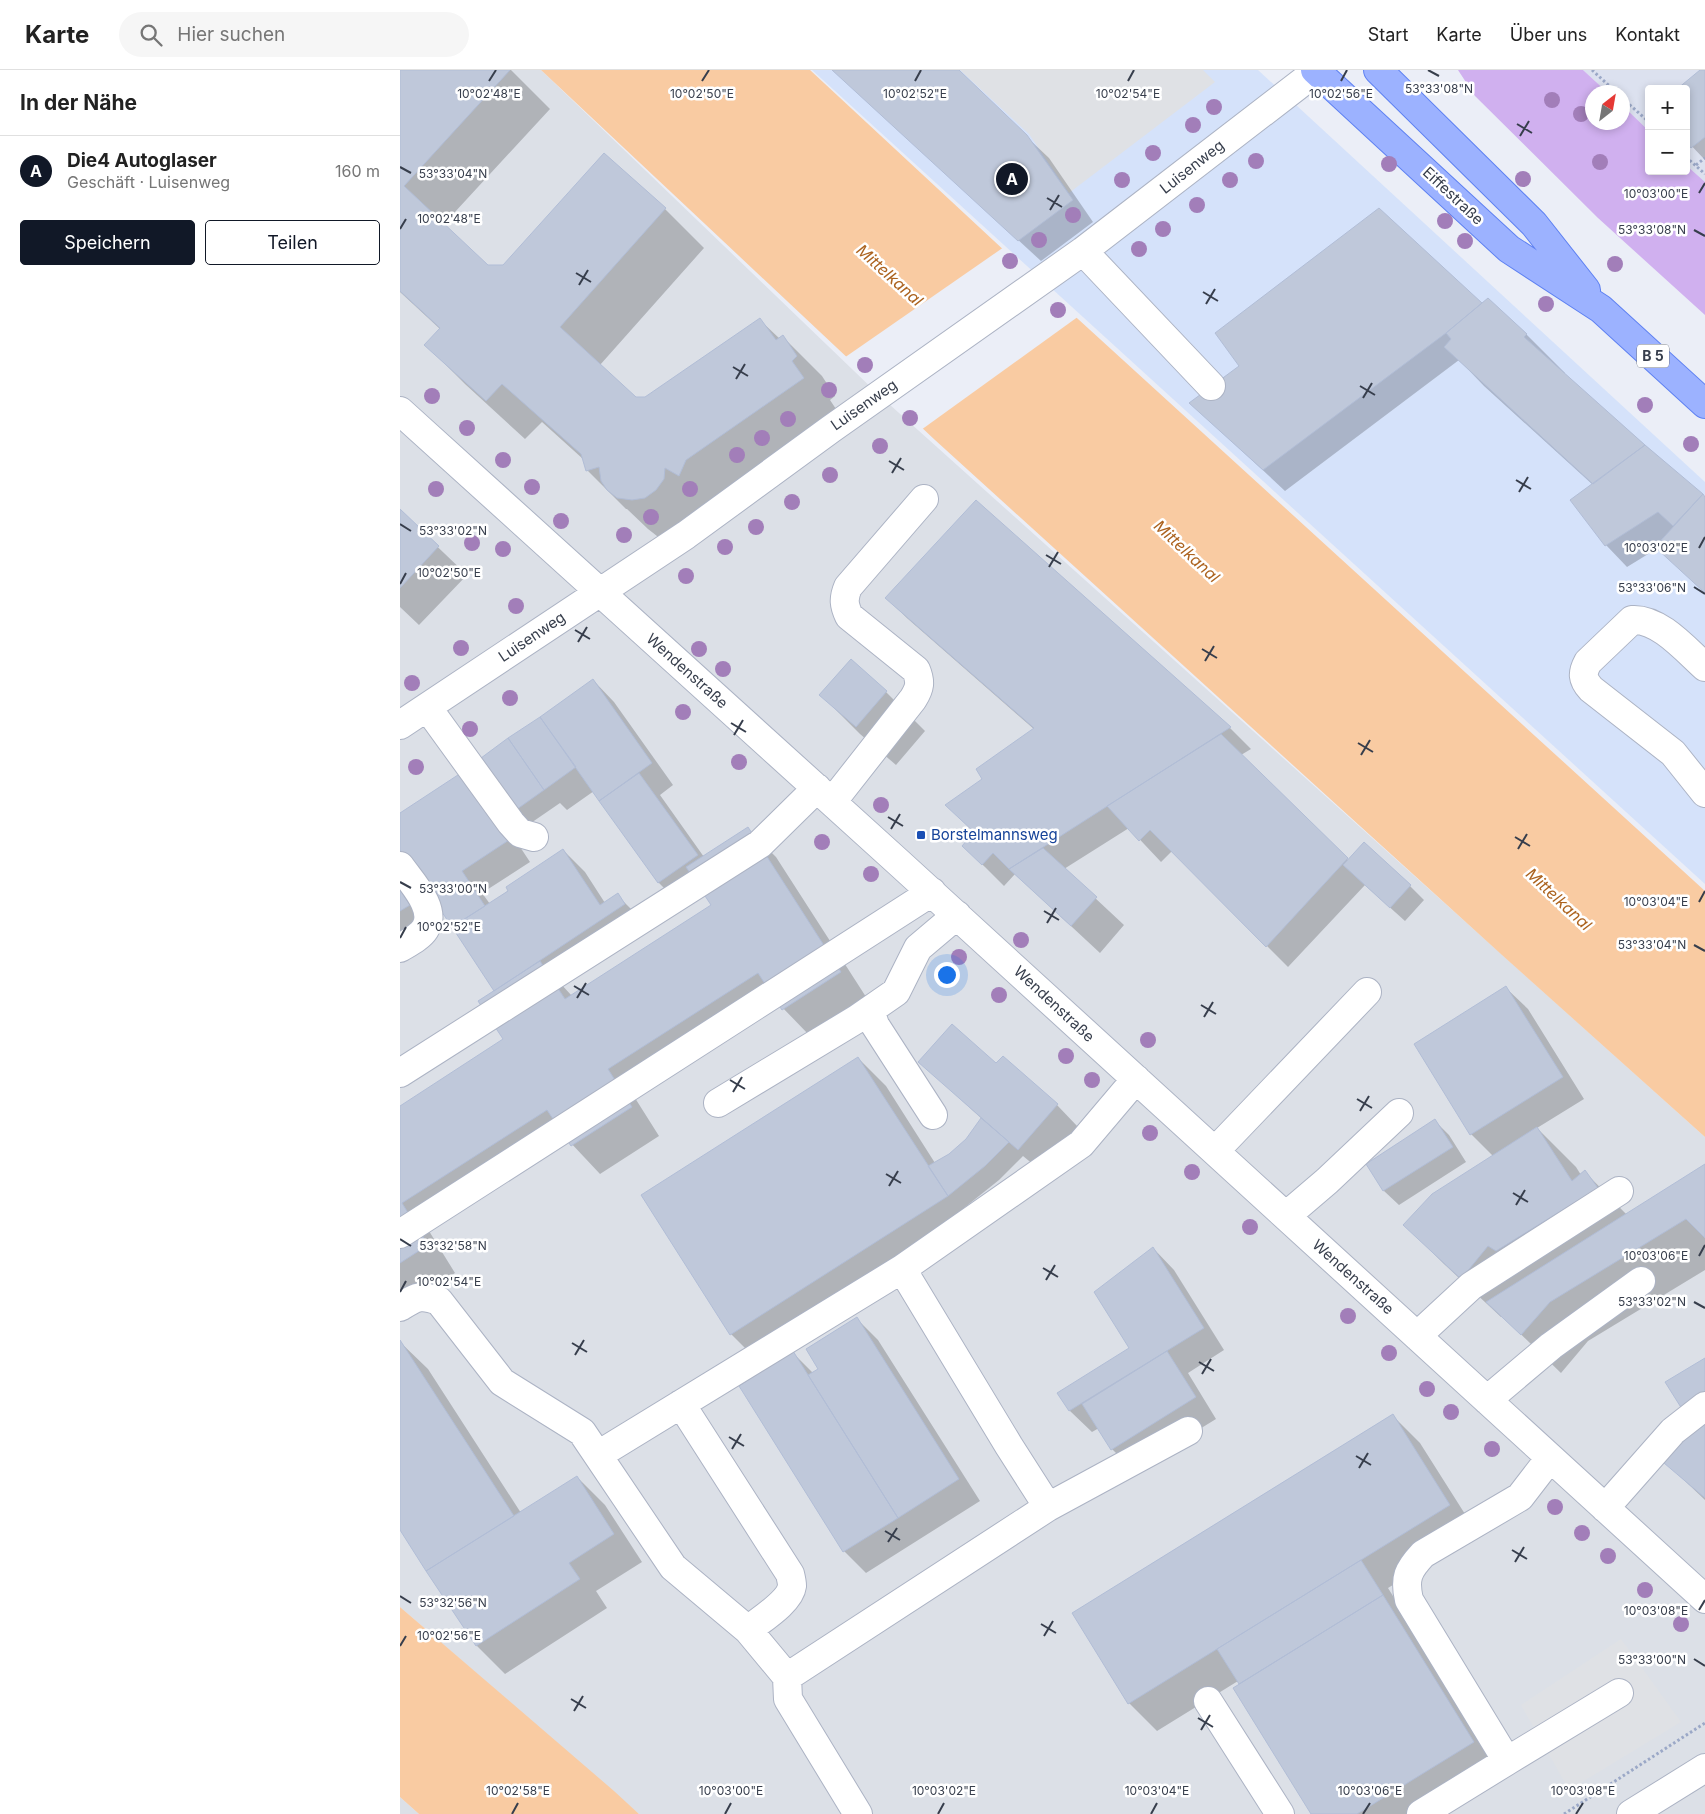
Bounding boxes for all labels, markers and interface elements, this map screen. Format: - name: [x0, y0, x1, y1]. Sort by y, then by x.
- search box: [119, 12, 469, 57]
- text: Karte: [25, 20, 89, 49]
- icon: search: [137, 21, 165, 49]
- text: Hier suchen: [177, 23, 285, 46]
- text: Start: [1368, 24, 1408, 45]
- text: Karte: [1436, 24, 1482, 45]
- text: Über uns: [1510, 24, 1587, 45]
- text: Kontakt: [1615, 24, 1680, 45]
- text: 53°33'08"N: [1405, 81, 1473, 96]
- north arrow: [1585, 85, 1630, 130]
- map controls: [1645, 85, 1690, 175]
- button: +: [1645, 85, 1690, 130]
- text: 10°02'48"E: [457, 86, 521, 101]
- text: 10°02'50"E: [670, 86, 734, 101]
- text: 10°02'52"E: [883, 86, 947, 101]
- text: 10°02'54"E: [1096, 86, 1160, 101]
- text: 10°02'56"E: [1309, 86, 1373, 101]
- text: In der Nähe: [20, 90, 137, 115]
- button: −: [1645, 130, 1690, 175]
- street label: Luisenweg: [1156, 136, 1228, 198]
- text: Die4 Autoglaser: [67, 149, 217, 172]
- pin: A: [996, 160, 1028, 198]
- text: A: [30, 161, 42, 181]
- text: 160 m: [335, 161, 380, 181]
- street label: Eiffestraße: [1419, 163, 1488, 229]
- text: 53°33'04"N: [419, 166, 487, 181]
- text: Geschäft · Luisenweg: [67, 172, 230, 192]
- text: 10°03'00"E: [1624, 186, 1688, 201]
- text: 10°02'48"E: [417, 211, 481, 226]
- button: Speichern: [20, 220, 195, 265]
- button: Teilen: [205, 220, 380, 265]
- text: 53°33'08"N: [1618, 222, 1686, 237]
- water label: Mittelkanal: [853, 240, 928, 310]
- road number: B 5: [1637, 344, 1669, 368]
- street label: Luisenweg: [827, 375, 900, 434]
- water label: Mittelkanal: [1150, 515, 1224, 587]
- text: 53°33'02"N: [419, 523, 487, 538]
- text: 10°03'02"E: [1624, 540, 1688, 555]
- text: 10°02'50"E: [417, 565, 481, 580]
- text: 53°33'06"N: [1618, 580, 1686, 595]
- street label: Luisenweg: [495, 607, 569, 666]
- street label: Wendenstraße: [643, 629, 732, 712]
- place label: Borstelmannsweg: [931, 825, 1058, 844]
- marker: Borstelmannsweg: [915, 829, 927, 841]
- water label: Mittelkanal: [1522, 863, 1596, 935]
- text: 53°33'00"N: [419, 881, 487, 896]
- text: 10°03'04"E: [1624, 894, 1688, 909]
- text: 10°02'52"E: [417, 919, 481, 934]
- text: 53°33'04"N: [1618, 937, 1686, 952]
- street label: Wendenstraße: [1010, 961, 1099, 1046]
- your location: [934, 962, 960, 988]
- street label: Wendenstraße: [1309, 1235, 1398, 1318]
- text: 53°32'58"N: [419, 1238, 487, 1253]
- text: 10°03'06"E: [1624, 1248, 1688, 1263]
- text: 10°02'54"E: [417, 1274, 481, 1289]
- text: 53°33'02"N: [1618, 1294, 1686, 1309]
- text: 53°32'56"N: [419, 1595, 487, 1610]
- text: 10°03'08"E: [1624, 1603, 1688, 1618]
- text: 10°02'56"E: [417, 1628, 481, 1643]
- text: 53°33'00"N: [1618, 1652, 1686, 1667]
- text: 10°02'58"E: [486, 1783, 550, 1798]
- text: 10°03'00"E: [699, 1783, 763, 1798]
- text: 10°03'02"E: [912, 1783, 976, 1798]
- text: 10°03'04"E: [1125, 1783, 1189, 1798]
- text: 10°03'06"E: [1338, 1783, 1402, 1798]
- text: 10°03'08"E: [1551, 1783, 1615, 1798]

